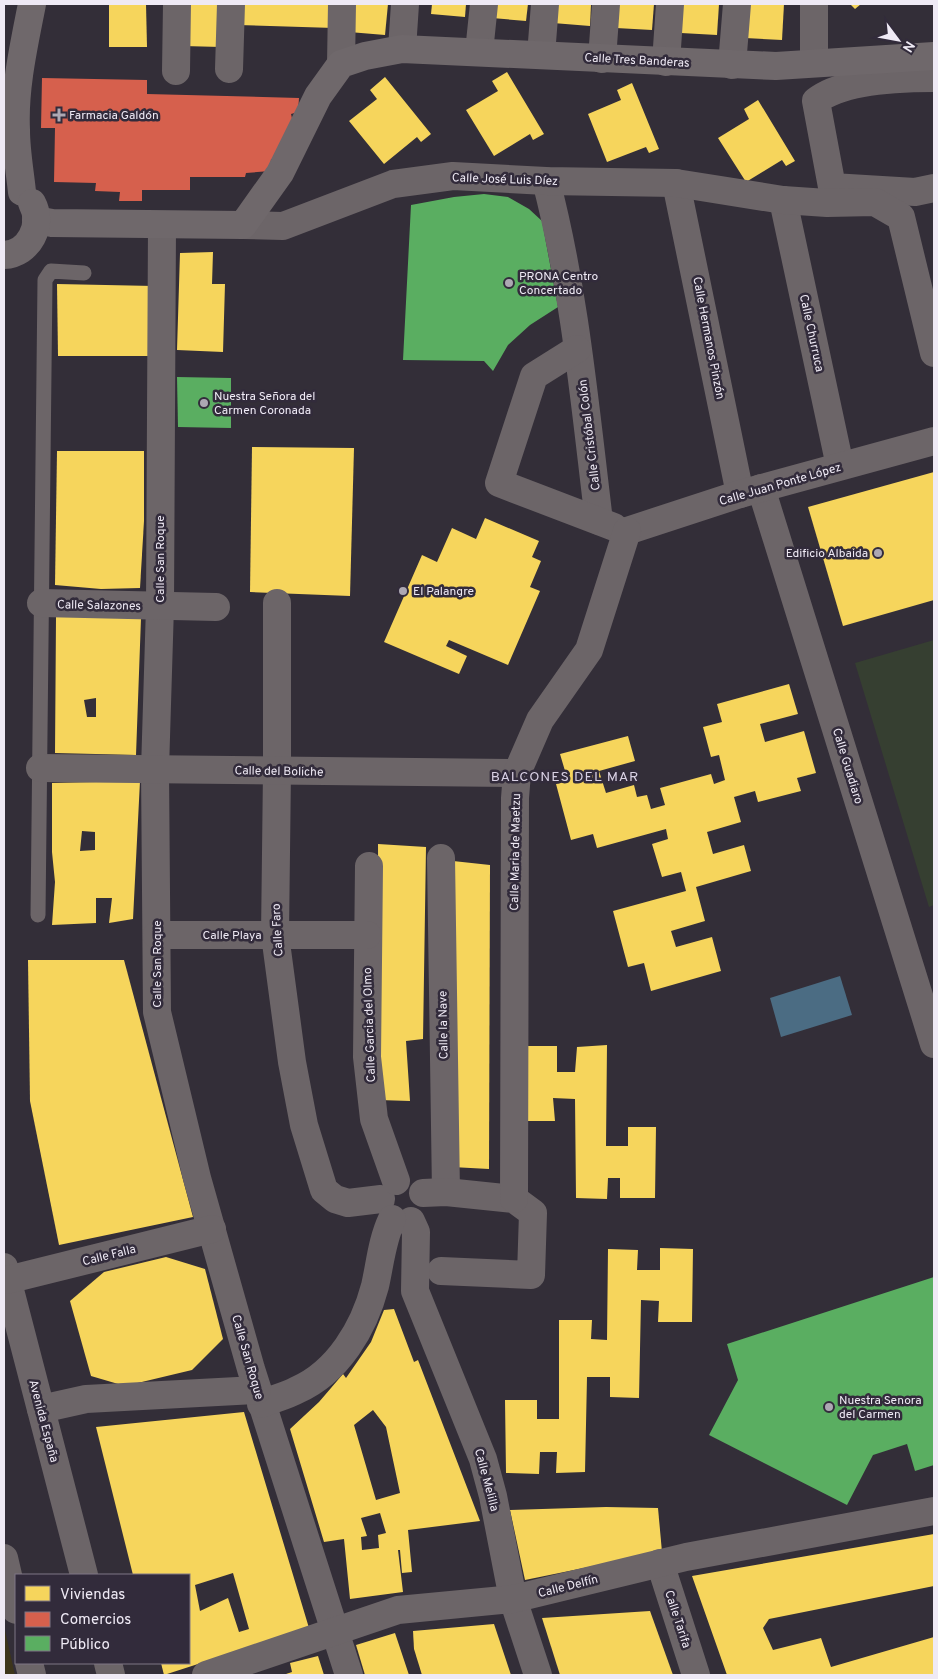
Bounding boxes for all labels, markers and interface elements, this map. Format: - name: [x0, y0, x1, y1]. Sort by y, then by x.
- north arrow: [873, 15, 923, 65]
- text: N: [898, 37, 918, 55]
- street label: Calle Tres Banderas: [584, 50, 690, 72]
- place label: Farmacia Galdón: [69, 108, 159, 124]
- marker: Farmacia Galdón: [53, 109, 65, 121]
- street label: Calle José Luis Díez: [452, 170, 558, 190]
- place label: PRONA Centro Concertado: [519, 269, 598, 299]
- street label: Calle Hermanos Pinzón: [688, 275, 728, 401]
- marker: PRONA Centro Concertado: [503, 277, 515, 289]
- street label: Calle Churruca: [795, 293, 827, 374]
- street label: Calle Cristóbal Colón: [575, 378, 605, 491]
- place label: Nuestra Señora del Carmen Coronada: [214, 389, 315, 419]
- marker: Nuestra Señora del Carmen Coronada: [198, 397, 210, 409]
- street label: Calle Juan Ponte López: [717, 460, 843, 510]
- street label: Calle San Roque: [153, 515, 169, 603]
- place label: Edificio Albaida: [786, 546, 868, 562]
- marker: Edificio Albaida: [872, 547, 884, 559]
- place label: El Palangre: [413, 584, 474, 600]
- marker: El Palangre: [397, 585, 409, 597]
- street label: Calle Salazones: [57, 597, 141, 615]
- street label: Calle Guadiaro: [828, 726, 866, 806]
- street label: Calle del Boliche: [234, 763, 324, 781]
- district label: BALCONES DEL MAR: [491, 769, 639, 786]
- street label: Calle Maria de Maetzu: [507, 793, 525, 911]
- street label: Calle Faro: [269, 903, 287, 957]
- street label: Calle San Roque: [150, 920, 166, 1008]
- street label: Calle Playa: [202, 928, 262, 944]
- street label: Calle Garcia del Olmo: [360, 967, 380, 1083]
- street label: Calle la Nave: [435, 990, 453, 1060]
- street label: Calle Falla: [81, 1242, 138, 1270]
- street label: Calle San Roque: [227, 1313, 267, 1401]
- street label: Avenida España: [24, 1378, 62, 1464]
- place label: Nuestra Senora del Carmen: [839, 1393, 922, 1423]
- marker: Nuestra Senora del Carmen: [823, 1401, 835, 1413]
- street label: Calle Melilla: [470, 1447, 502, 1514]
- street label: Calle Delfín: [537, 1572, 600, 1602]
- legend: [15, 1574, 190, 1664]
- text: Viviendas: [60, 1586, 125, 1605]
- street label: Calle Tarifa: [660, 1588, 694, 1650]
- text: Comercios: [60, 1611, 131, 1630]
- text: Público: [60, 1636, 110, 1655]

